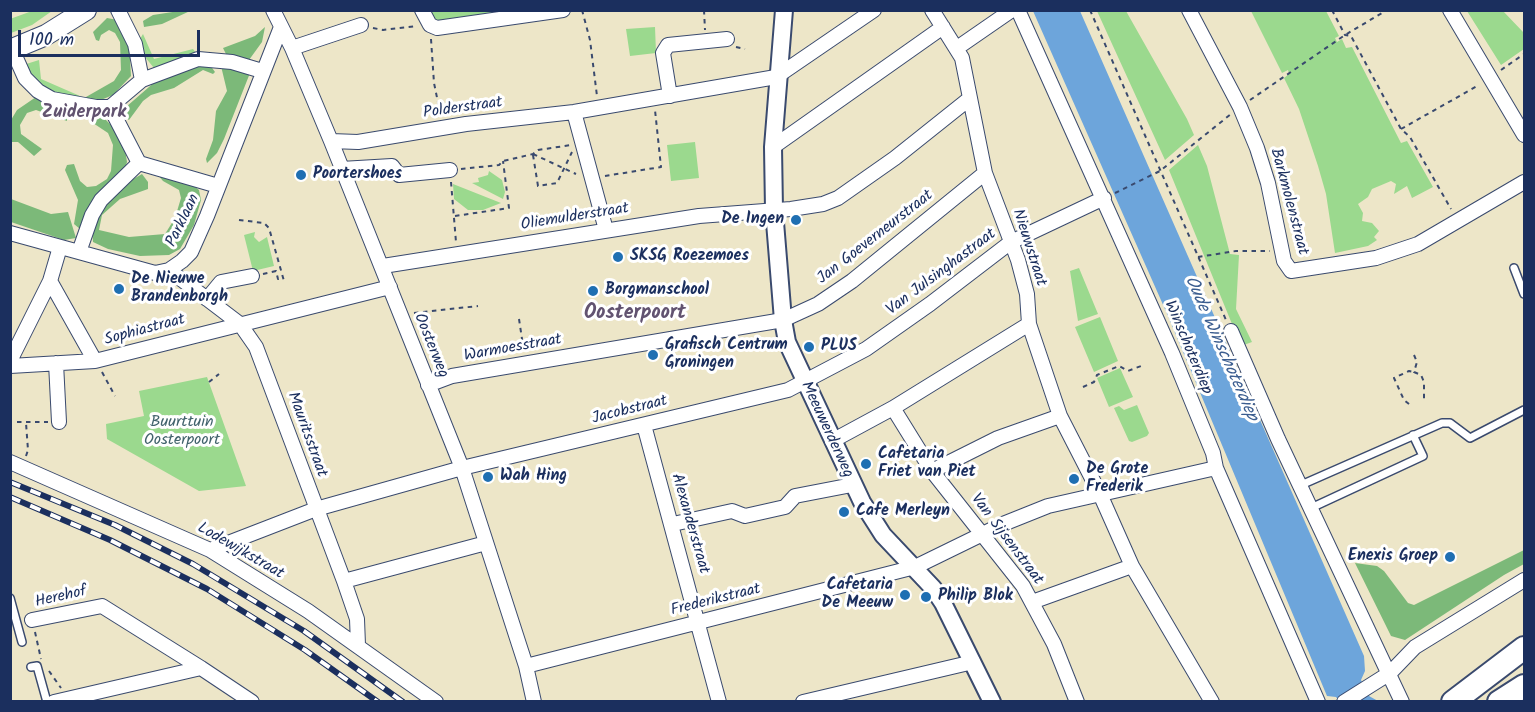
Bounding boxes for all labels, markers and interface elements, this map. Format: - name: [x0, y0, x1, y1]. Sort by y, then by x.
- scale bar: [21, 18, 202, 56]
- text: 100 m: [29, 26, 74, 55]
- street label: Polderstraat: [422, 94, 504, 124]
- district label: Zuiderpark: [42, 103, 126, 125]
- street label: Barkmolenstraat: [1265, 147, 1311, 257]
- place label: Poortershoes: [313, 165, 402, 185]
- marker: Poortershoes: [294, 168, 308, 182]
- street label: Jan Goeverneurstraat: [814, 187, 938, 289]
- street label: Parklaan: [163, 191, 205, 251]
- street label: Oliemulderstraat: [520, 200, 630, 236]
- street label: Nieuwstraat: [1007, 207, 1049, 289]
- place label: De Ingen: [721, 210, 784, 230]
- marker: De Ingen: [789, 213, 803, 227]
- street label: Van Julsinghastraat: [883, 225, 1001, 321]
- place label: SKSG Roezemoes: [630, 247, 749, 267]
- marker: SKSG Roezemoes: [611, 250, 625, 264]
- place label: De Nieuwe Brandenborgh: [131, 270, 228, 308]
- water label: Oude Winschoterdiep: [1178, 273, 1262, 425]
- place label: Borgmanschool: [605, 281, 709, 301]
- marker: De Nieuwe Brandenborgh: [112, 282, 126, 296]
- marker: Borgmanschool: [586, 284, 600, 298]
- street label: Winschoterdiep: [1159, 298, 1215, 398]
- district label: Oosterpoort: [584, 303, 686, 327]
- street label: Sophiastraat: [103, 311, 187, 351]
- street label: Oosterweg: [408, 311, 452, 381]
- street label: Warmoesstraat: [463, 331, 563, 367]
- place label: Grafisch Centrum Groningen: [665, 336, 788, 374]
- place label: PLUS: [821, 337, 857, 357]
- marker: PLUS: [802, 340, 816, 354]
- marker: Grafisch Centrum Groningen: [646, 348, 660, 362]
- street label: Meeuwerderweg: [795, 379, 857, 481]
- street label: Mauritsstraat: [282, 390, 330, 480]
- street label: Jacobstraat: [590, 392, 670, 430]
- park label: Buurttuin Oosterpoort: [144, 413, 220, 451]
- place label: Cafetaria Friet van Piet: [878, 445, 976, 483]
- marker: Cafetaria Friet van Piet: [859, 457, 873, 471]
- place label: De Grote Frederik: [1086, 460, 1148, 498]
- place label: Wah Hing: [500, 467, 567, 487]
- marker: Wah Hing: [481, 470, 495, 484]
- street label: Alexanderstraat: [665, 472, 713, 576]
- marker: De Grote Frederik: [1067, 472, 1081, 486]
- street label: Van Sijsenstraat: [965, 491, 1047, 589]
- place label: Cafe Merleyn: [856, 502, 950, 522]
- marker: Cafe Merleyn: [837, 505, 851, 519]
- street label: Lodewijkstraat: [193, 519, 287, 585]
- place label: Enexis Groep: [1348, 547, 1438, 567]
- marker: Enexis Groep: [1443, 550, 1457, 564]
- place label: Cafetaria De Meeuw: [822, 576, 893, 614]
- street label: Frederikstraat: [669, 581, 763, 621]
- street label: Herehof: [33, 583, 89, 613]
- place label: Philip Blok: [938, 587, 1013, 607]
- marker: Cafetaria De Meeuw: [898, 588, 912, 602]
- marker: Philip Blok: [919, 590, 933, 604]

